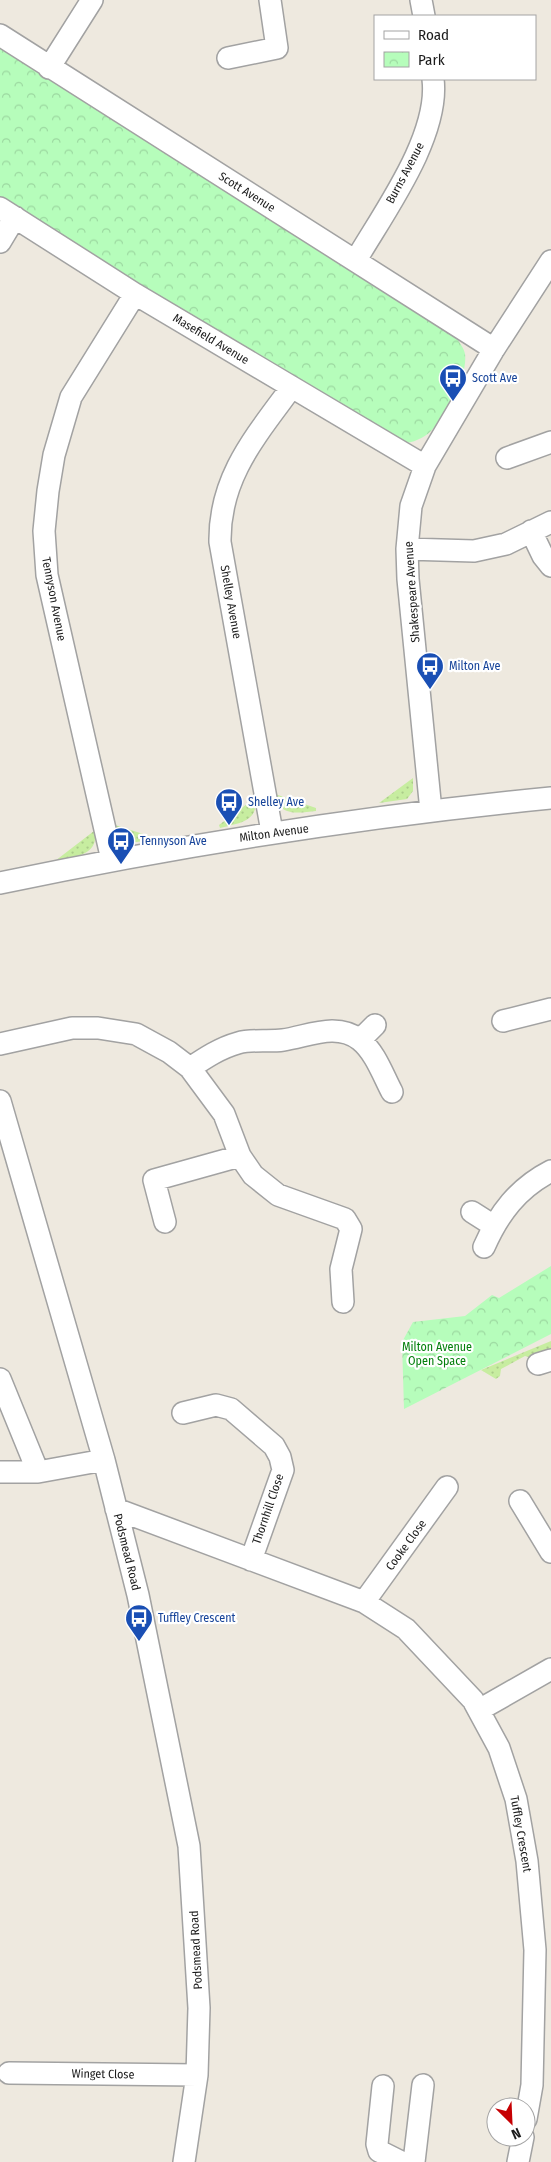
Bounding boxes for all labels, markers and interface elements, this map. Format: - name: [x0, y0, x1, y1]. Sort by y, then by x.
- legend: [374, 15, 536, 80]
- text: Road: [418, 26, 449, 44]
- text: Park: [418, 51, 445, 69]
- street label: Burns Avenue: [383, 140, 427, 206]
- street label: Scott Avenue: [216, 169, 278, 215]
- street label: Masefield Avenue: [171, 311, 252, 367]
- bus stop icon: Scott Ave: [438, 363, 468, 402]
- place label: Scott Ave: [472, 371, 517, 385]
- street label: Shakespeare Avenue: [401, 541, 423, 643]
- street label: Tennyson Avenue: [39, 556, 69, 642]
- street label: Shelley Avenue: [218, 564, 244, 640]
- bus stop icon: Milton Ave: [415, 651, 445, 690]
- place label: Milton Ave: [449, 659, 501, 673]
- bus stop icon: Shelley Ave: [214, 787, 244, 826]
- place label: Shelley Ave: [248, 795, 304, 809]
- street label: Milton Avenue: [238, 821, 310, 845]
- bus stop icon: Tennyson Ave: [106, 826, 136, 865]
- place label: Tennyson Ave: [140, 834, 207, 848]
- park label: Milton Avenue Open Space: [402, 1340, 472, 1368]
- street label: Thornhill Close: [249, 1472, 287, 1546]
- street label: Podsmead Road: [111, 1512, 143, 1592]
- street label: Cooke Close: [383, 1517, 429, 1573]
- bus stop icon: Tuffley Crescent: [124, 1603, 154, 1642]
- place label: Tuffley Crescent: [158, 1611, 236, 1625]
- street label: Tuffley Crescent: [507, 1795, 535, 1873]
- street label: Podsmead Road: [187, 1910, 205, 1990]
- street label: Winget Close: [71, 2066, 135, 2082]
- north arrow: [486, 2097, 536, 2147]
- text: N: [509, 2124, 523, 2143]

